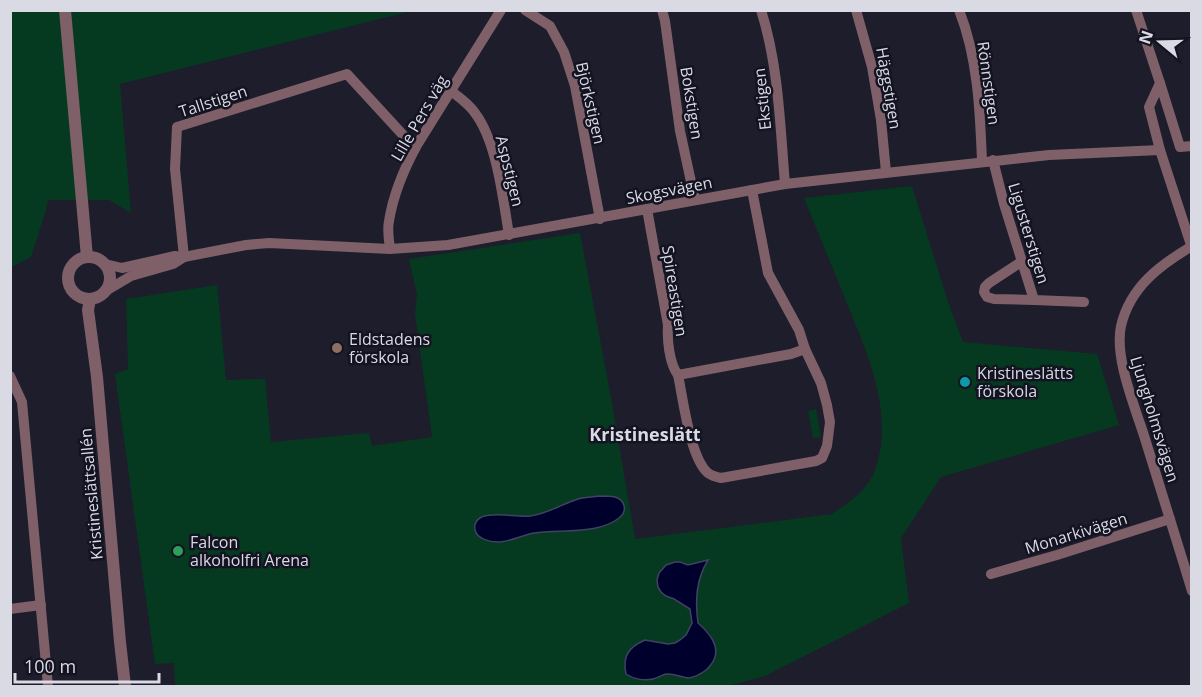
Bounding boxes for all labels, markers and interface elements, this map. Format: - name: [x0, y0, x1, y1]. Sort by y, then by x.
- north arrow: [1130, 12, 1190, 72]
- text: N: [1133, 27, 1158, 47]
- street label: Rönnstigen: [972, 40, 1006, 126]
- street label: Häggstigen: [871, 45, 907, 131]
- street label: Björkstigen: [571, 60, 611, 146]
- street label: Bokstigen: [675, 65, 709, 141]
- street label: Ekstigen: [748, 67, 776, 131]
- street label: Lille Pers väg: [385, 71, 453, 165]
- street label: Tallstigen: [176, 80, 250, 122]
- street label: Aspstigen: [491, 133, 529, 209]
- street label: Skogsvägen: [624, 171, 714, 209]
- street label: Ligusterstigen: [1003, 180, 1055, 286]
- street label: Spireastigen: [657, 244, 693, 338]
- place label: Eldstadens förskola: [349, 328, 430, 368]
- marker: Eldstadens förskola: [330, 341, 344, 355]
- street label: Ljungholmsvägen: [1125, 353, 1185, 485]
- place label: Kristineslätts förskola: [977, 362, 1073, 402]
- marker: Kristineslätts förskola: [958, 375, 972, 389]
- district label: Kristineslätt: [589, 422, 701, 446]
- street label: Kristineslättsallén: [74, 427, 108, 561]
- street label: Monarkivägen: [1022, 507, 1130, 559]
- place label: Falcon alkoholfri Arena: [190, 531, 309, 571]
- marker: Falcon alkoholfri Arena: [171, 544, 185, 558]
- scale bar: [15, 646, 159, 684]
- text: 100 m: [24, 654, 76, 678]

